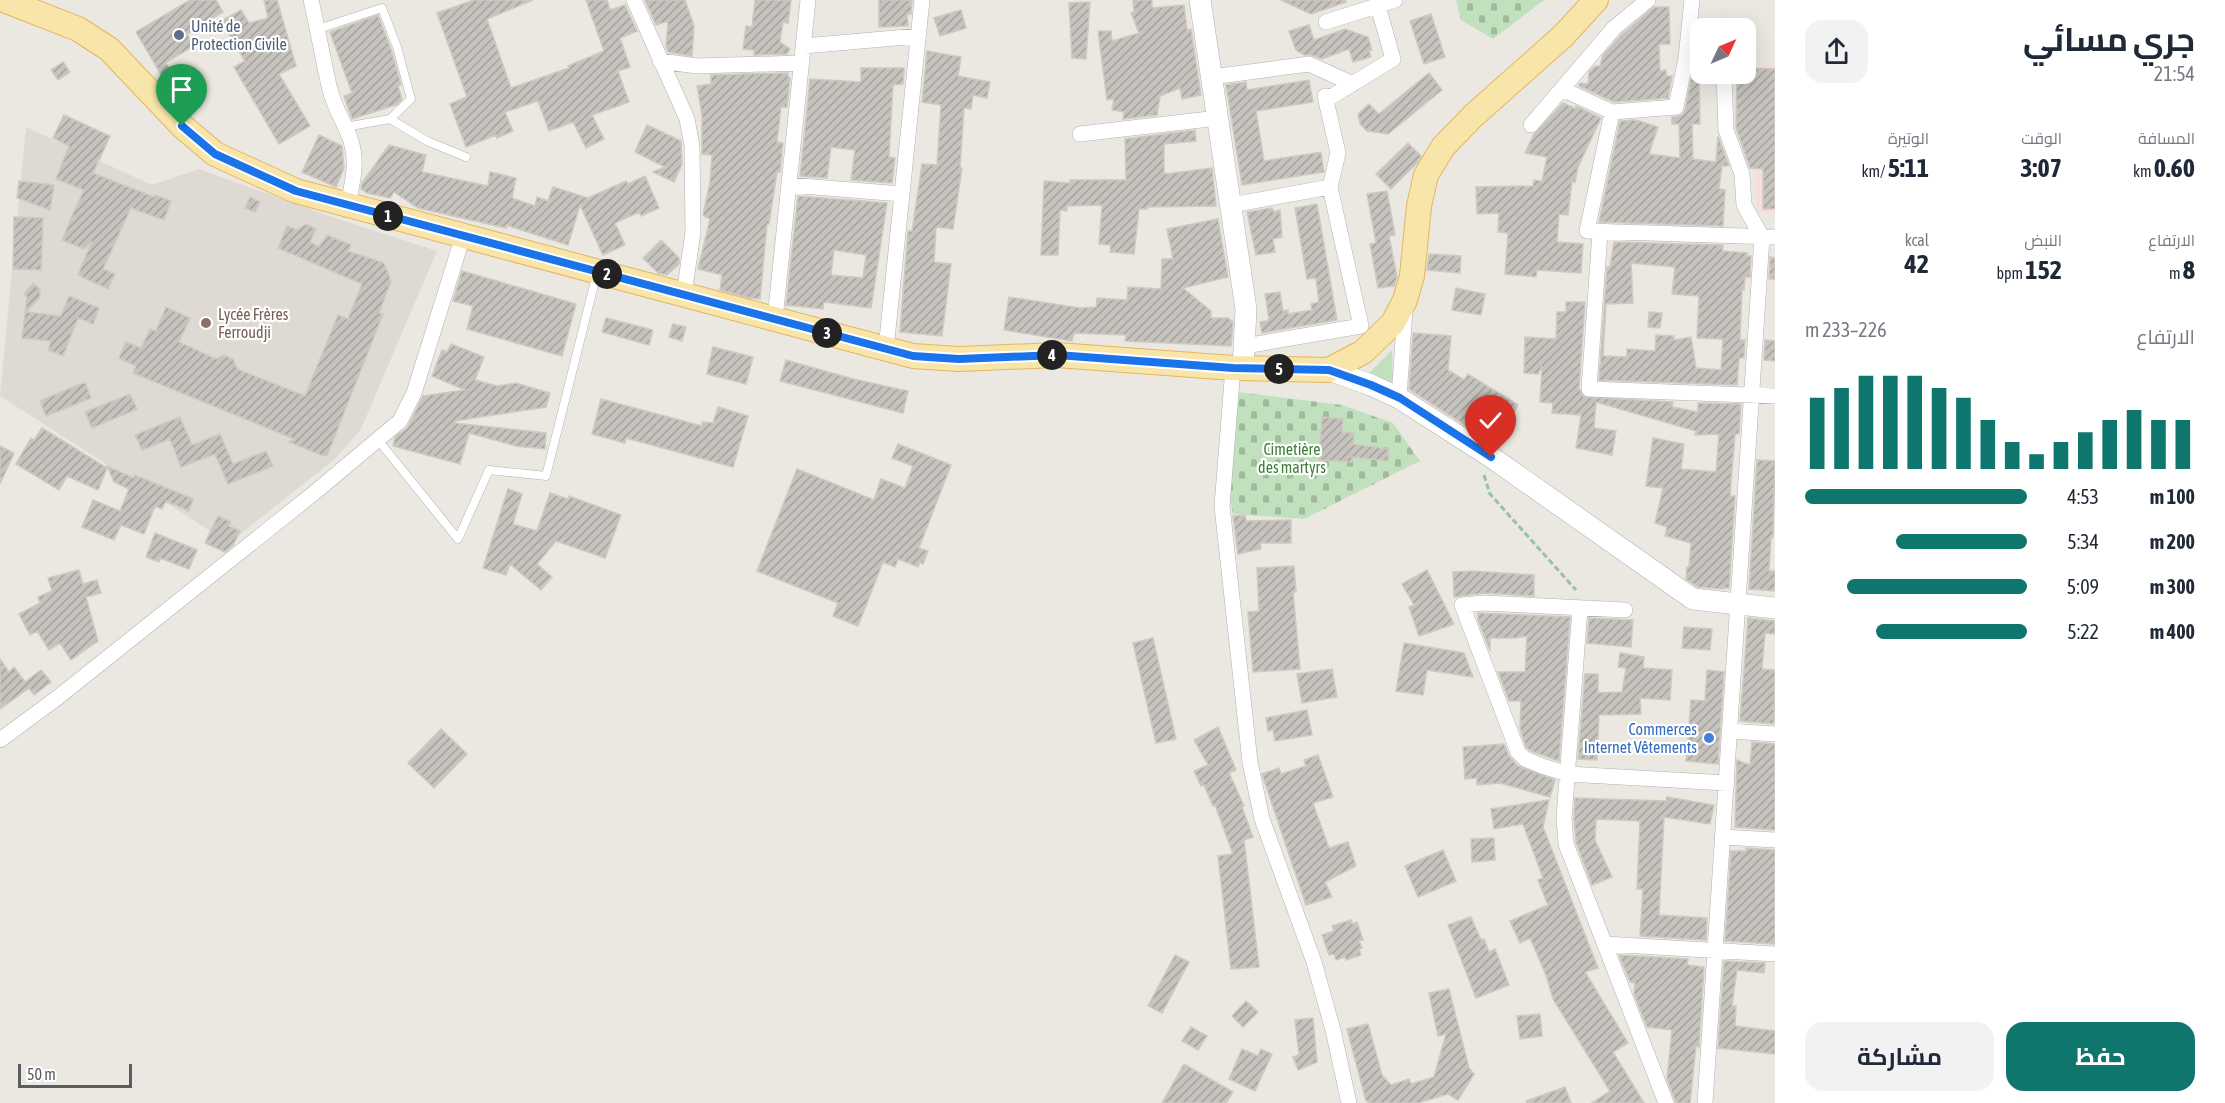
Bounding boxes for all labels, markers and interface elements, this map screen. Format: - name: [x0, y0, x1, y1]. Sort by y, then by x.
- place label: Unité de Protection Civile: [191, 17, 287, 53]
- north arrow: [1690, 18, 1756, 84]
- map controls: [1690, 18, 1756, 84]
- button: share: [1805, 20, 1868, 83]
- text: جري مسائي: [2023, 20, 2195, 58]
- marker: Unité de Protection Civile: [172, 28, 186, 42]
- text: 21:54: [2154, 62, 2195, 85]
- pin: [156, 64, 207, 126]
- icon: arrive: [165, 73, 198, 106]
- text: الوتيرة: [1888, 129, 1929, 147]
- text: الوقت: [2021, 129, 2062, 147]
- text: المسافة: [2138, 129, 2195, 147]
- text: 5:11: [1888, 153, 1929, 183]
- text: 3:07: [2020, 153, 2062, 183]
- text: 0.60: [2154, 153, 2195, 183]
- text: /km: [1862, 162, 1888, 180]
- text: km: [2133, 162, 2154, 180]
- pin: 1: [373, 201, 403, 231]
- text: 1: [384, 207, 392, 225]
- text: kcal: [1905, 231, 1929, 249]
- text: النبض: [2024, 231, 2062, 249]
- text: الارتفاع: [2148, 231, 2195, 249]
- text: 42: [1905, 249, 1929, 279]
- text: 152: [2025, 255, 2062, 285]
- text: 8: [2183, 255, 2195, 285]
- pin: 2: [592, 259, 622, 289]
- text: bpm: [1996, 264, 2025, 282]
- text: m: [2169, 264, 2183, 282]
- text: 2: [603, 265, 611, 283]
- place label: Lycée Frères Ferroudji: [218, 305, 289, 342]
- marker: Lycée Frères Ferroudji: [199, 316, 213, 330]
- pin: 3: [812, 318, 842, 348]
- text: 226–233 m: [1805, 318, 1887, 341]
- text: 3: [823, 324, 831, 342]
- text: الارتفاع: [2136, 325, 2195, 348]
- pin: 4: [1037, 340, 1067, 370]
- text: 4: [1048, 346, 1056, 364]
- pin: 5: [1264, 354, 1294, 384]
- text: 5: [1275, 360, 1283, 378]
- pin: [1465, 395, 1516, 457]
- icon: check: [1474, 404, 1507, 437]
- park label: Cimetière des martyrs: [1258, 440, 1326, 477]
- text: 4:53: [2067, 485, 2099, 508]
- text: 100 m: [2150, 485, 2195, 508]
- text: 5:34: [2067, 530, 2099, 553]
- text: 200 m: [2150, 530, 2195, 553]
- text: 5:09: [2067, 575, 2099, 598]
- text: 300 m: [2150, 575, 2195, 598]
- text: 5:22: [2067, 620, 2099, 643]
- text: 400 m: [2150, 620, 2195, 643]
- place label: Commerces Internet Vêtements: [1584, 720, 1697, 756]
- marker: Commerces Internet Vêtements: [1702, 731, 1716, 745]
- button: مشاركة: [1805, 1022, 1994, 1091]
- button: حفظ: [2006, 1022, 2195, 1091]
- scale bar: [18, 1061, 132, 1088]
- text: 50 m: [27, 1065, 56, 1083]

